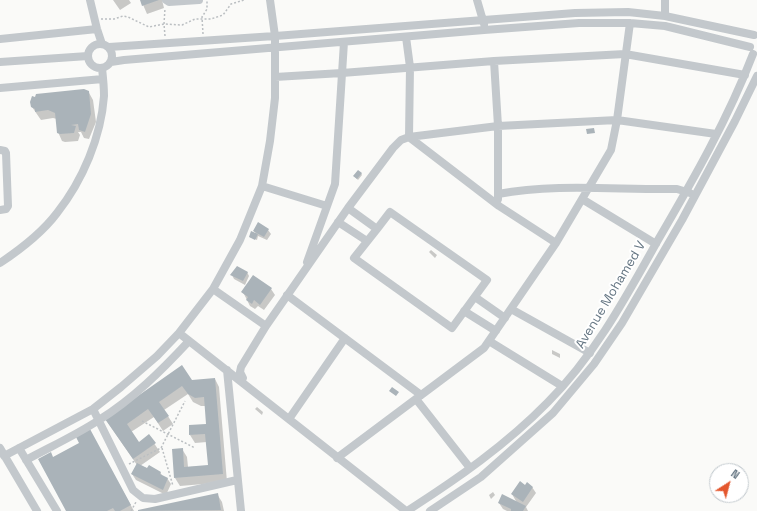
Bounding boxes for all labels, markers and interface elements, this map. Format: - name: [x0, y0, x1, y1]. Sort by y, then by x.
- street label: Avenue Mohamed V: [573, 238, 649, 352]
- north arrow: [709, 463, 749, 503]
- text: N: [728, 466, 743, 482]

